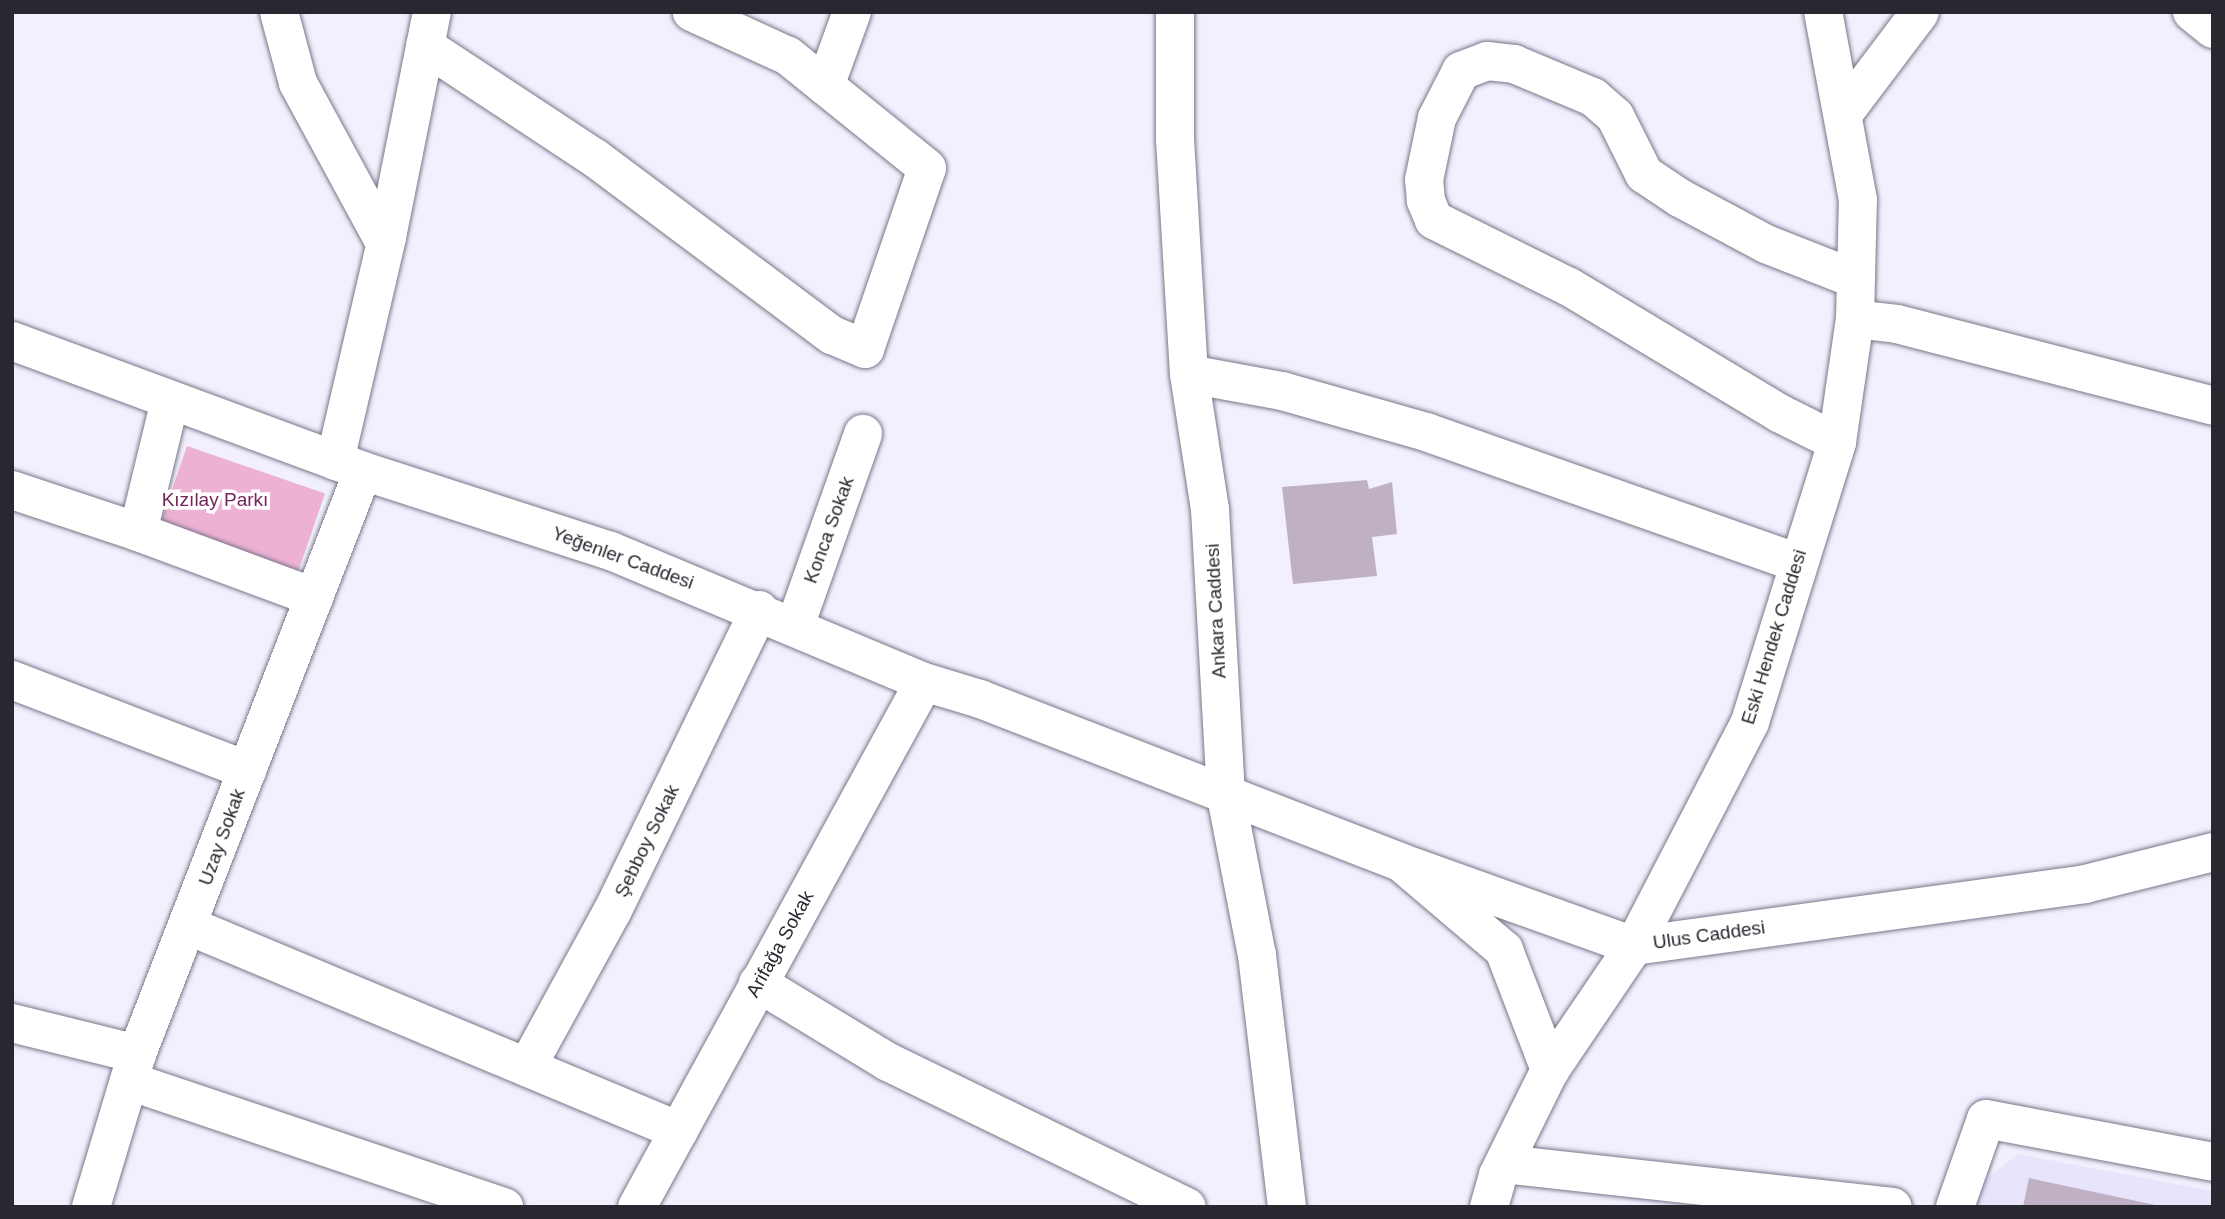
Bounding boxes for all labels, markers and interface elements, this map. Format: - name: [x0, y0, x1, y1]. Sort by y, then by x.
- street label: Konca Sokak: [799, 473, 859, 587]
- park label: Kızılay Parkı: [162, 489, 268, 511]
- street label: Yeğenler Caddesi: [549, 522, 697, 594]
- street label: Ankara Caddesi: [1201, 543, 1231, 679]
- street label: Eski Hendek Caddesi: [1737, 547, 1811, 727]
- street label: Şebboy Sokak: [610, 781, 684, 901]
- street label: Uzay Sokak: [194, 785, 250, 889]
- street label: Arifağa Sokak: [741, 887, 819, 1001]
- street label: Ulus Caddesi: [1651, 916, 1767, 954]

